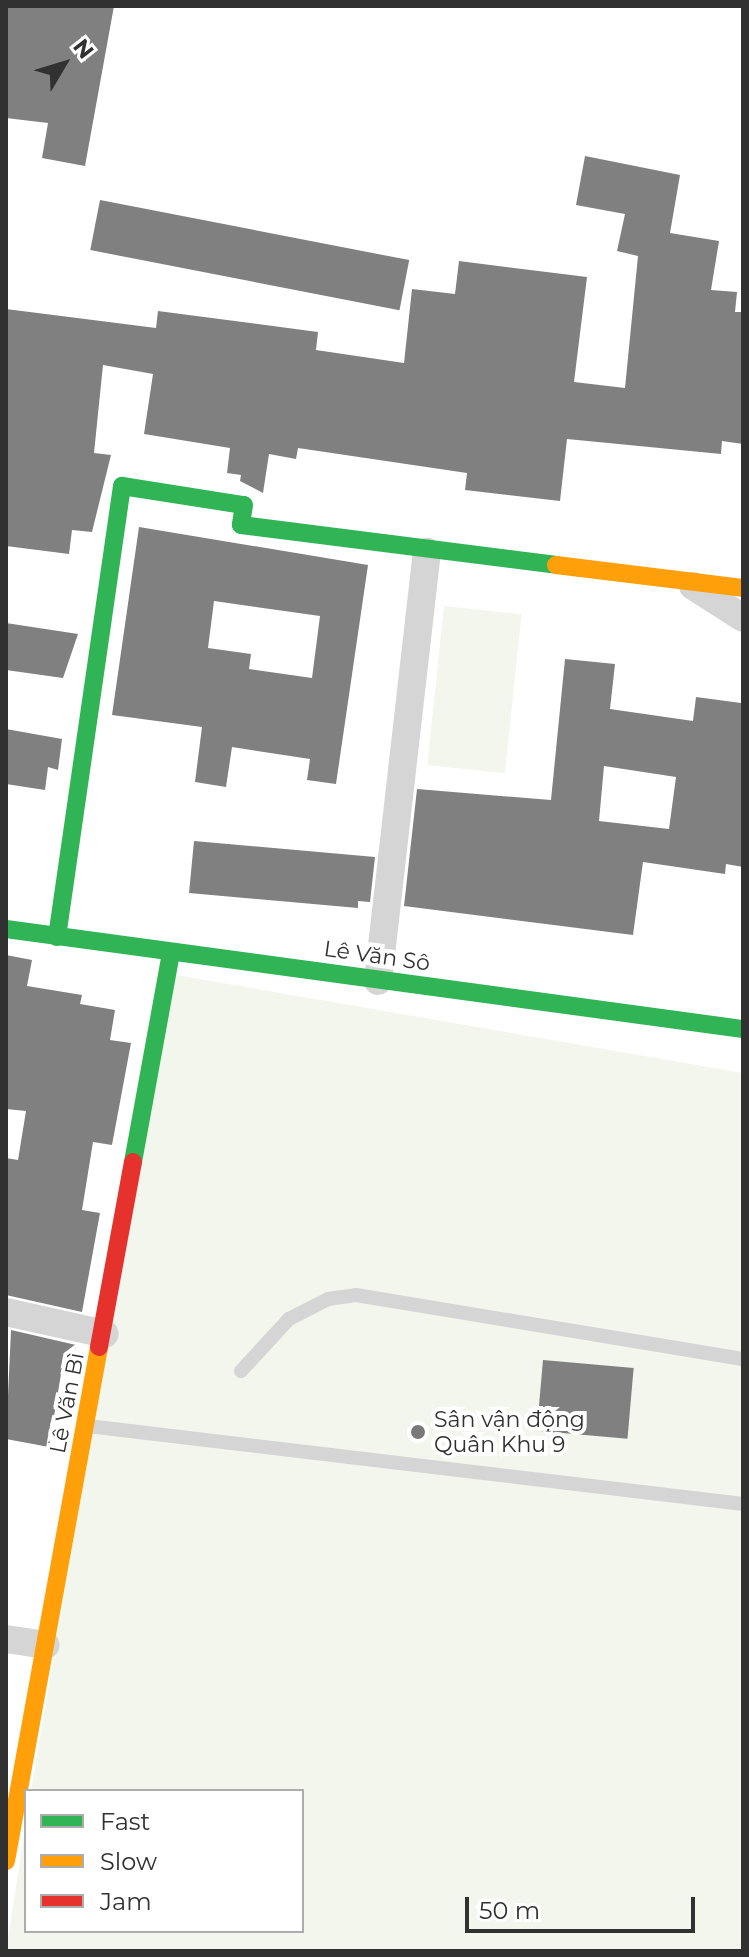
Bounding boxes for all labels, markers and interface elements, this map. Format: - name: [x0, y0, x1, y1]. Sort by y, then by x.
- north arrow: [24, 24, 104, 104]
- text: N: [67, 34, 99, 64]
- street label: Lê Văn Sô: [322, 935, 432, 977]
- street label: Lê Văn Bì: [44, 1350, 90, 1456]
- place label: Sân vận động Quân Khu 9: [434, 1406, 585, 1458]
- marker: Sân vận động Quân Khu 9: [409, 1423, 427, 1441]
- legend: [24, 1789, 304, 1933]
- text: Fast: [100, 1807, 150, 1836]
- text: Slow: [100, 1847, 157, 1876]
- scale bar: [469, 1881, 699, 1931]
- text: Jam: [100, 1887, 152, 1916]
- text: 50 m: [479, 1896, 540, 1925]

